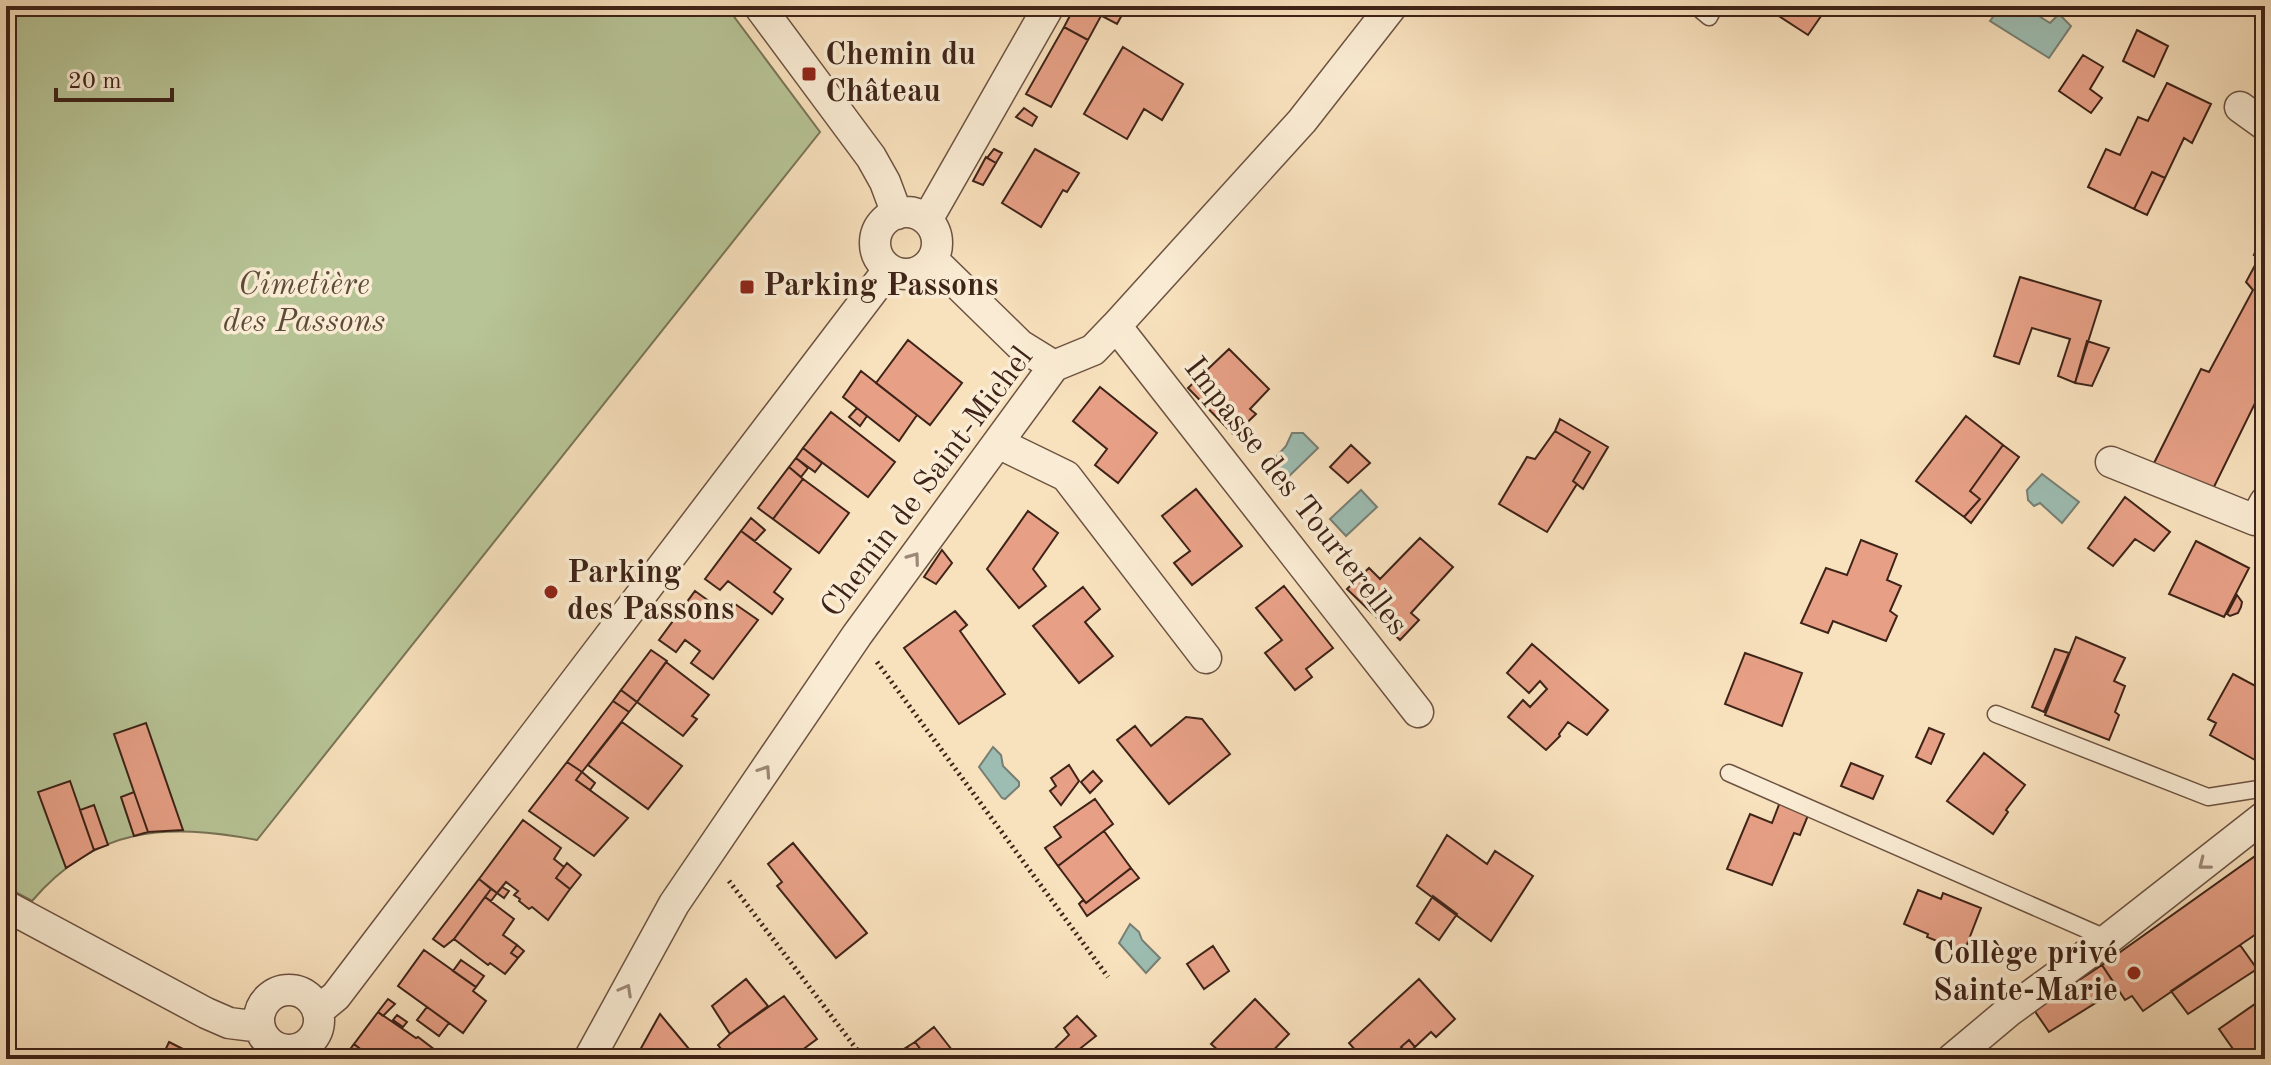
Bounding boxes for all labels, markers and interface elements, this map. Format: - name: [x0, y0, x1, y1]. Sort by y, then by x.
- place label: Chemin du Château: [825, 40, 976, 109]
- scale bar: [56, 52, 172, 102]
- marker: Chemin du Château: [800, 65, 818, 83]
- text: 20 m: [68, 70, 122, 94]
- park label: Cimetière des Passons: [223, 270, 385, 339]
- place label: Parking Passons: [763, 271, 999, 303]
- marker: Parking Passons: [738, 278, 756, 296]
- street label: Chemin de Saint-Michel: [816, 342, 1040, 624]
- street label: Impasse des Tourterelles: [1177, 352, 1413, 642]
- one-way arrow: [904, 552, 919, 567]
- place label: Parking des Passons: [567, 558, 735, 627]
- marker: Parking des Passons: [542, 583, 560, 601]
- one-way arrow: [755, 765, 770, 779]
- one-way arrow: [2199, 854, 2213, 869]
- place label: Collège privé Sainte-Marie: [1933, 939, 2118, 1008]
- marker: Collège privé Sainte-Marie: [2125, 964, 2143, 982]
- one-way arrow: [617, 984, 632, 999]

